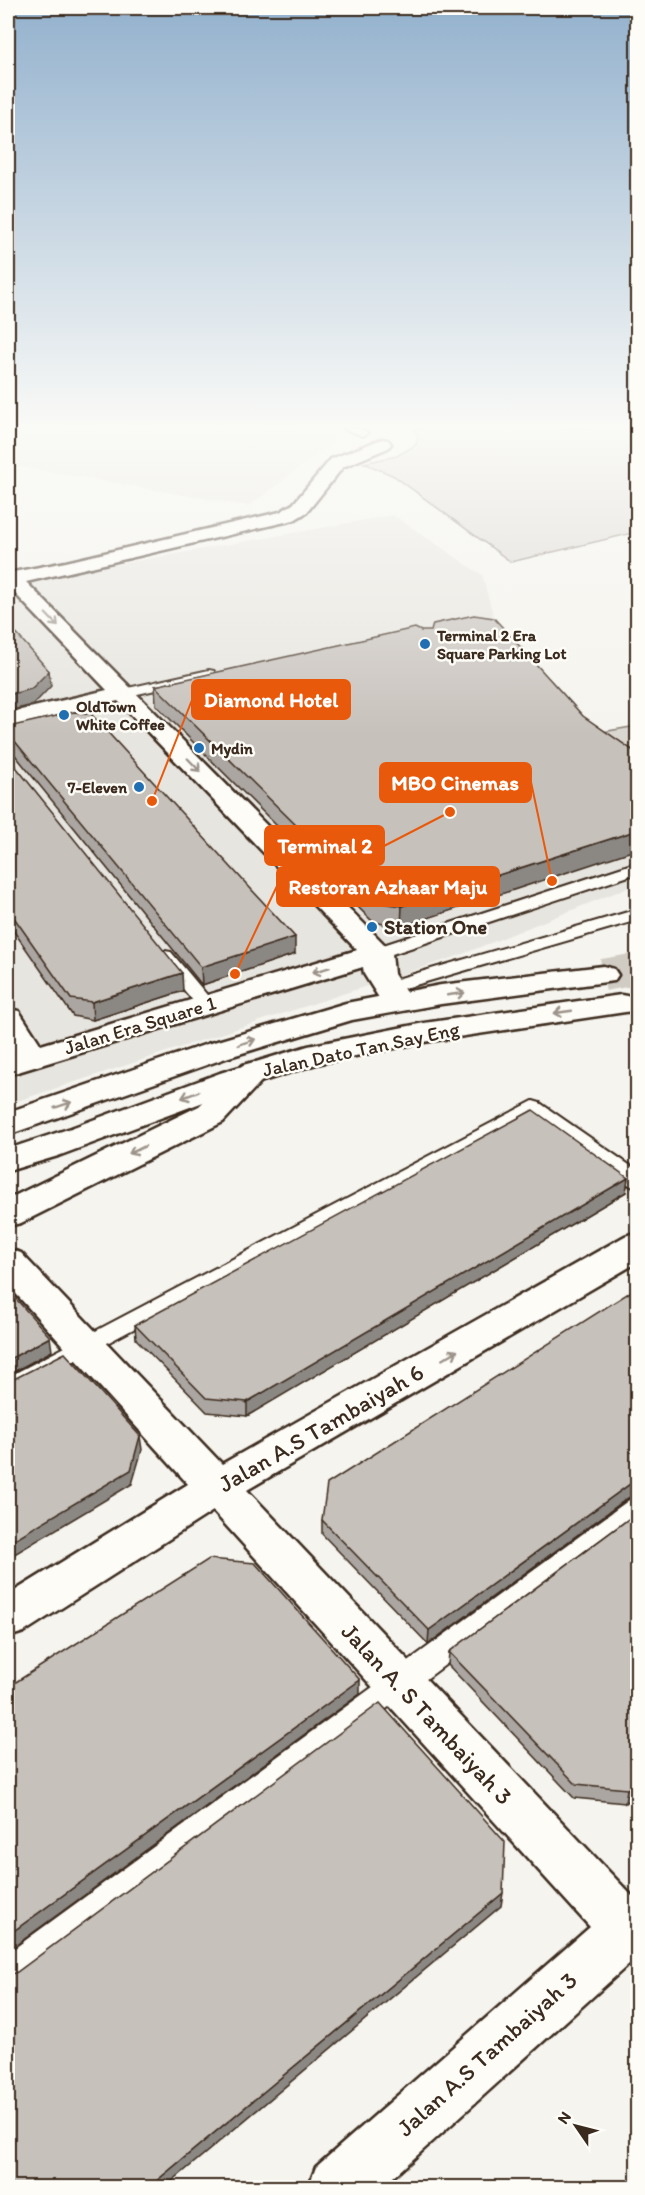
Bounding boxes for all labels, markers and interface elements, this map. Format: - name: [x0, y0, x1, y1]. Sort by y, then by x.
- one-way arrow: [44, 612, 59, 627]
- place label: Terminal 2 Era Square Parking Lot: [436, 626, 567, 664]
- marker: Terminal 2 Era Square Parking Lot: [418, 637, 432, 651]
- callout: Diamond Hotel: [192, 680, 350, 719]
- text: Diamond Hotel: [204, 687, 339, 712]
- place label: OldTown White Coffee: [76, 697, 165, 734]
- marker: OldTown White Coffee: [57, 708, 71, 722]
- place label: Mydin: [211, 739, 254, 759]
- marker: Mydin: [192, 741, 206, 755]
- one-way arrow: [186, 758, 201, 773]
- callout: MBO Cinemas: [380, 763, 531, 802]
- text: MBO Cinemas: [391, 770, 519, 795]
- place label: 7-Eleven: [67, 778, 128, 797]
- marker: 7-Eleven: [132, 780, 146, 794]
- callout: Terminal 2: [265, 826, 384, 865]
- text: Terminal 2: [277, 833, 372, 858]
- callout: Restoran Azhaar Maju: [277, 867, 499, 906]
- text: Restoran Azhaar Maju: [289, 874, 488, 900]
- place label: Station One: [384, 915, 488, 939]
- marker: Station One: [365, 920, 379, 934]
- one-way arrow: [311, 965, 330, 976]
- one-way arrow: [445, 989, 465, 1000]
- street label: Jalan Era Square 1: [61, 990, 219, 1060]
- one-way arrow: [554, 1007, 574, 1018]
- street label: Jalan Dato Tan Say Eng: [260, 1016, 462, 1082]
- one-way arrow: [237, 1035, 256, 1046]
- one-way arrow: [181, 1091, 200, 1102]
- one-way arrow: [53, 1099, 72, 1110]
- one-way arrow: [129, 1144, 147, 1156]
- one-way arrow: [441, 1348, 458, 1360]
- street label: Jalan A.S Tambaiyah 6: [213, 1357, 428, 1498]
- street label: Jalan A. S Tambaiyah 3: [336, 1617, 519, 1811]
- street label: Jalan A.S Tambaiyah 3: [391, 1965, 583, 2142]
- north arrow: [546, 2096, 606, 2156]
- text: N: [553, 2108, 575, 2128]

